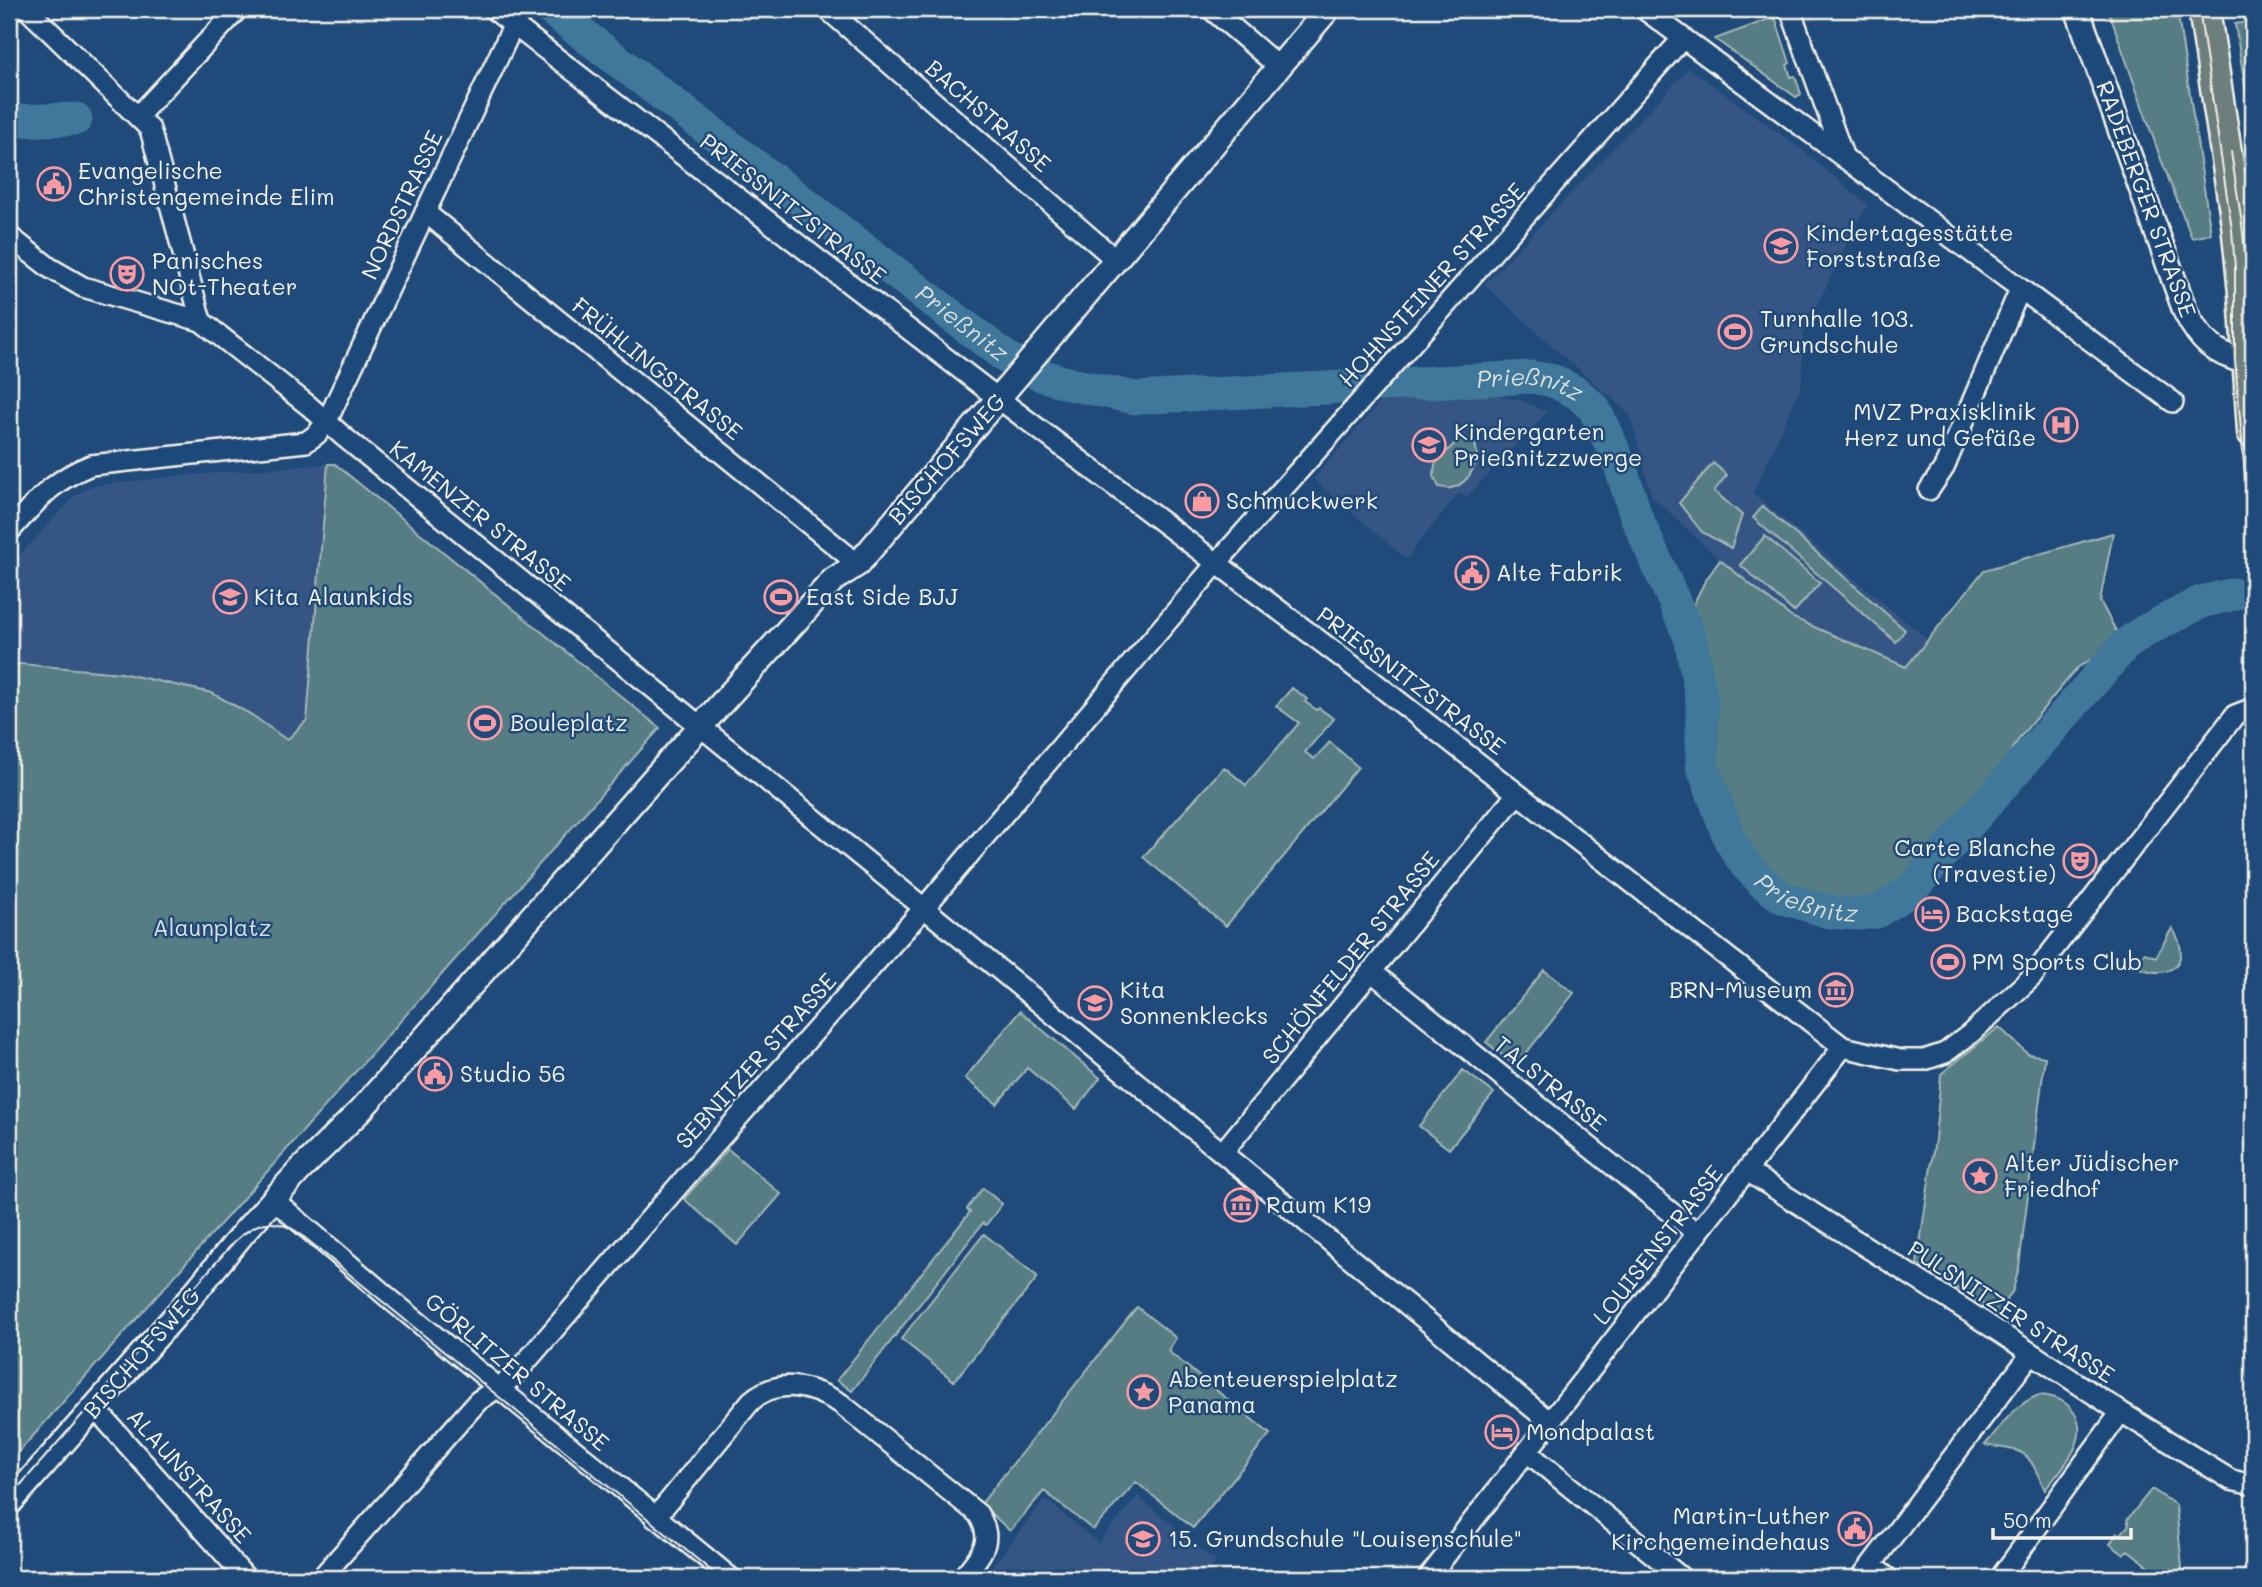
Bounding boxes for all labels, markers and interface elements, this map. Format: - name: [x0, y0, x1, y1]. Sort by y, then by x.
- street label: BACHSTRASSE: [920, 52, 1058, 178]
- street label: RADEBERGER STRASSE: [2090, 76, 2204, 321]
- street label: NORDSTRASSE: [353, 125, 449, 284]
- street label: PRIESSNITZSTRASSE: [694, 126, 893, 290]
- place label: Evangelische Christengemeinde Elim: [78, 155, 335, 211]
- public building icon: Evangelische Christengemeinde Elim: [35, 165, 73, 203]
- street label: HOHNSTEINER STRASSE: [1332, 176, 1531, 393]
- place label: Kindertagesstätte Forststraße: [1806, 217, 2013, 273]
- school or university icon: Kindertagesstätte Forststraße: [1762, 227, 1800, 265]
- place label: Panisches NOt-Theater: [152, 245, 297, 301]
- theatre icon: Panisches NOt-Theater: [108, 255, 146, 293]
- water label: Prießnitz: [910, 277, 1016, 368]
- street label: FRÜHLINGSTRASSE: [566, 290, 749, 446]
- place label: Turnhalle 103. Grundschule: [1760, 303, 1915, 359]
- sports icon: Turnhalle 103. Grundschule: [1716, 313, 1754, 351]
- water label: Prießnitz: [1475, 359, 1590, 408]
- street label: BISCHOFSWEG: [881, 386, 1012, 530]
- place label: MVZ Praxisklinik Herz und Gefäße: [1844, 396, 2036, 452]
- hospital icon: MVZ Praxisklinik Herz und Gefäße: [2042, 406, 2080, 444]
- place label: Kindergarten Prießnitzzwerge: [1454, 416, 1642, 472]
- school or university icon: Kindergarten Prießnitzzwerge: [1410, 426, 1448, 464]
- street label: KAMENZER STRASSE: [384, 433, 577, 598]
- shop icon: Schmuckwerk: [1183, 482, 1221, 520]
- place label: Schmuckwerk: [1226, 485, 1378, 515]
- public building icon: Alte Fabrik: [1453, 554, 1491, 592]
- place label: Alte Fabrik: [1496, 557, 1622, 587]
- school or university icon: Kita Alaunkids: [211, 578, 249, 616]
- sports icon: East Side BJJ: [762, 578, 800, 616]
- place label: Kita Alaunkids: [254, 581, 413, 611]
- place label: East Side BJJ: [806, 581, 958, 611]
- street label: PRIESSNITZSTRASSE: [1311, 599, 1512, 761]
- sports icon: Bouleplatz: [466, 704, 504, 742]
- place label: Bouleplatz: [510, 707, 628, 737]
- place label: Carte Blanche (Travestie): [1894, 832, 2056, 888]
- theatre icon: Carte Blanche (Travestie): [2061, 842, 2099, 880]
- street label: SCHÖNFELDER STRASSE: [1255, 845, 1445, 1070]
- water label: Prießnitz: [1748, 866, 1860, 928]
- hotel icon: Backstage: [1913, 895, 1951, 933]
- place label: Backstage: [1956, 898, 2074, 928]
- park label: Alaunplatz: [153, 912, 271, 942]
- sports icon: PM Sports Club: [1929, 943, 1967, 981]
- place label: PM Sports Club: [1972, 946, 2142, 976]
- street label: SEBNITZER STRASSE: [668, 966, 842, 1155]
- museum icon: BRN-Museum: [1817, 971, 1855, 1009]
- place label: Kita Sonnenklecks: [1120, 974, 1268, 1030]
- place label: BRN-Museum: [1669, 974, 1812, 1004]
- school or university icon: Kita Sonnenklecks: [1076, 984, 1114, 1022]
- street label: TALSTRASSE: [1488, 1029, 1613, 1138]
- public building icon: Studio 56: [416, 1055, 454, 1093]
- place label: Studio 56: [460, 1058, 566, 1088]
- place label: Alter Jüdischer Friedhof: [2004, 1147, 2179, 1203]
- place icon: Alter Jüdischer Friedhof: [1961, 1157, 1999, 1195]
- street label: LOUISENSTRASSE: [1586, 1159, 1729, 1330]
- museum icon: Raum K19: [1222, 1186, 1260, 1224]
- place label: Raum K19: [1266, 1189, 1371, 1219]
- street label: PULSNITZER STRASSE: [1902, 1233, 2121, 1389]
- street label: BISCHOFSWEG: [76, 1280, 207, 1424]
- street label: GÖRLITZER STRASSE: [419, 1285, 616, 1457]
- place label: Abenteuerspielplatz Panama: [1168, 1363, 1398, 1419]
- place icon: Abenteuerspielplatz Panama: [1125, 1373, 1163, 1411]
- street label: ALAUNSTRASSE: [121, 1401, 258, 1549]
- hotel icon: Mondpalast: [1483, 1413, 1521, 1451]
- place label: Mondpalast: [1526, 1416, 1655, 1446]
- scale bar: [1993, 1496, 2131, 1540]
- place label: Martin-Luther Kirchgemeindehaus: [1611, 1500, 1830, 1556]
- text: 50 m: [2003, 1506, 2052, 1533]
- public building icon: Martin-Luther Kirchgemeindehaus: [1836, 1510, 1874, 1548]
- school or university icon: 15. Grundschule "Louisenschule": [1124, 1520, 1162, 1558]
- place label: 15. Grundschule "Louisenschule": [1168, 1523, 1522, 1553]

